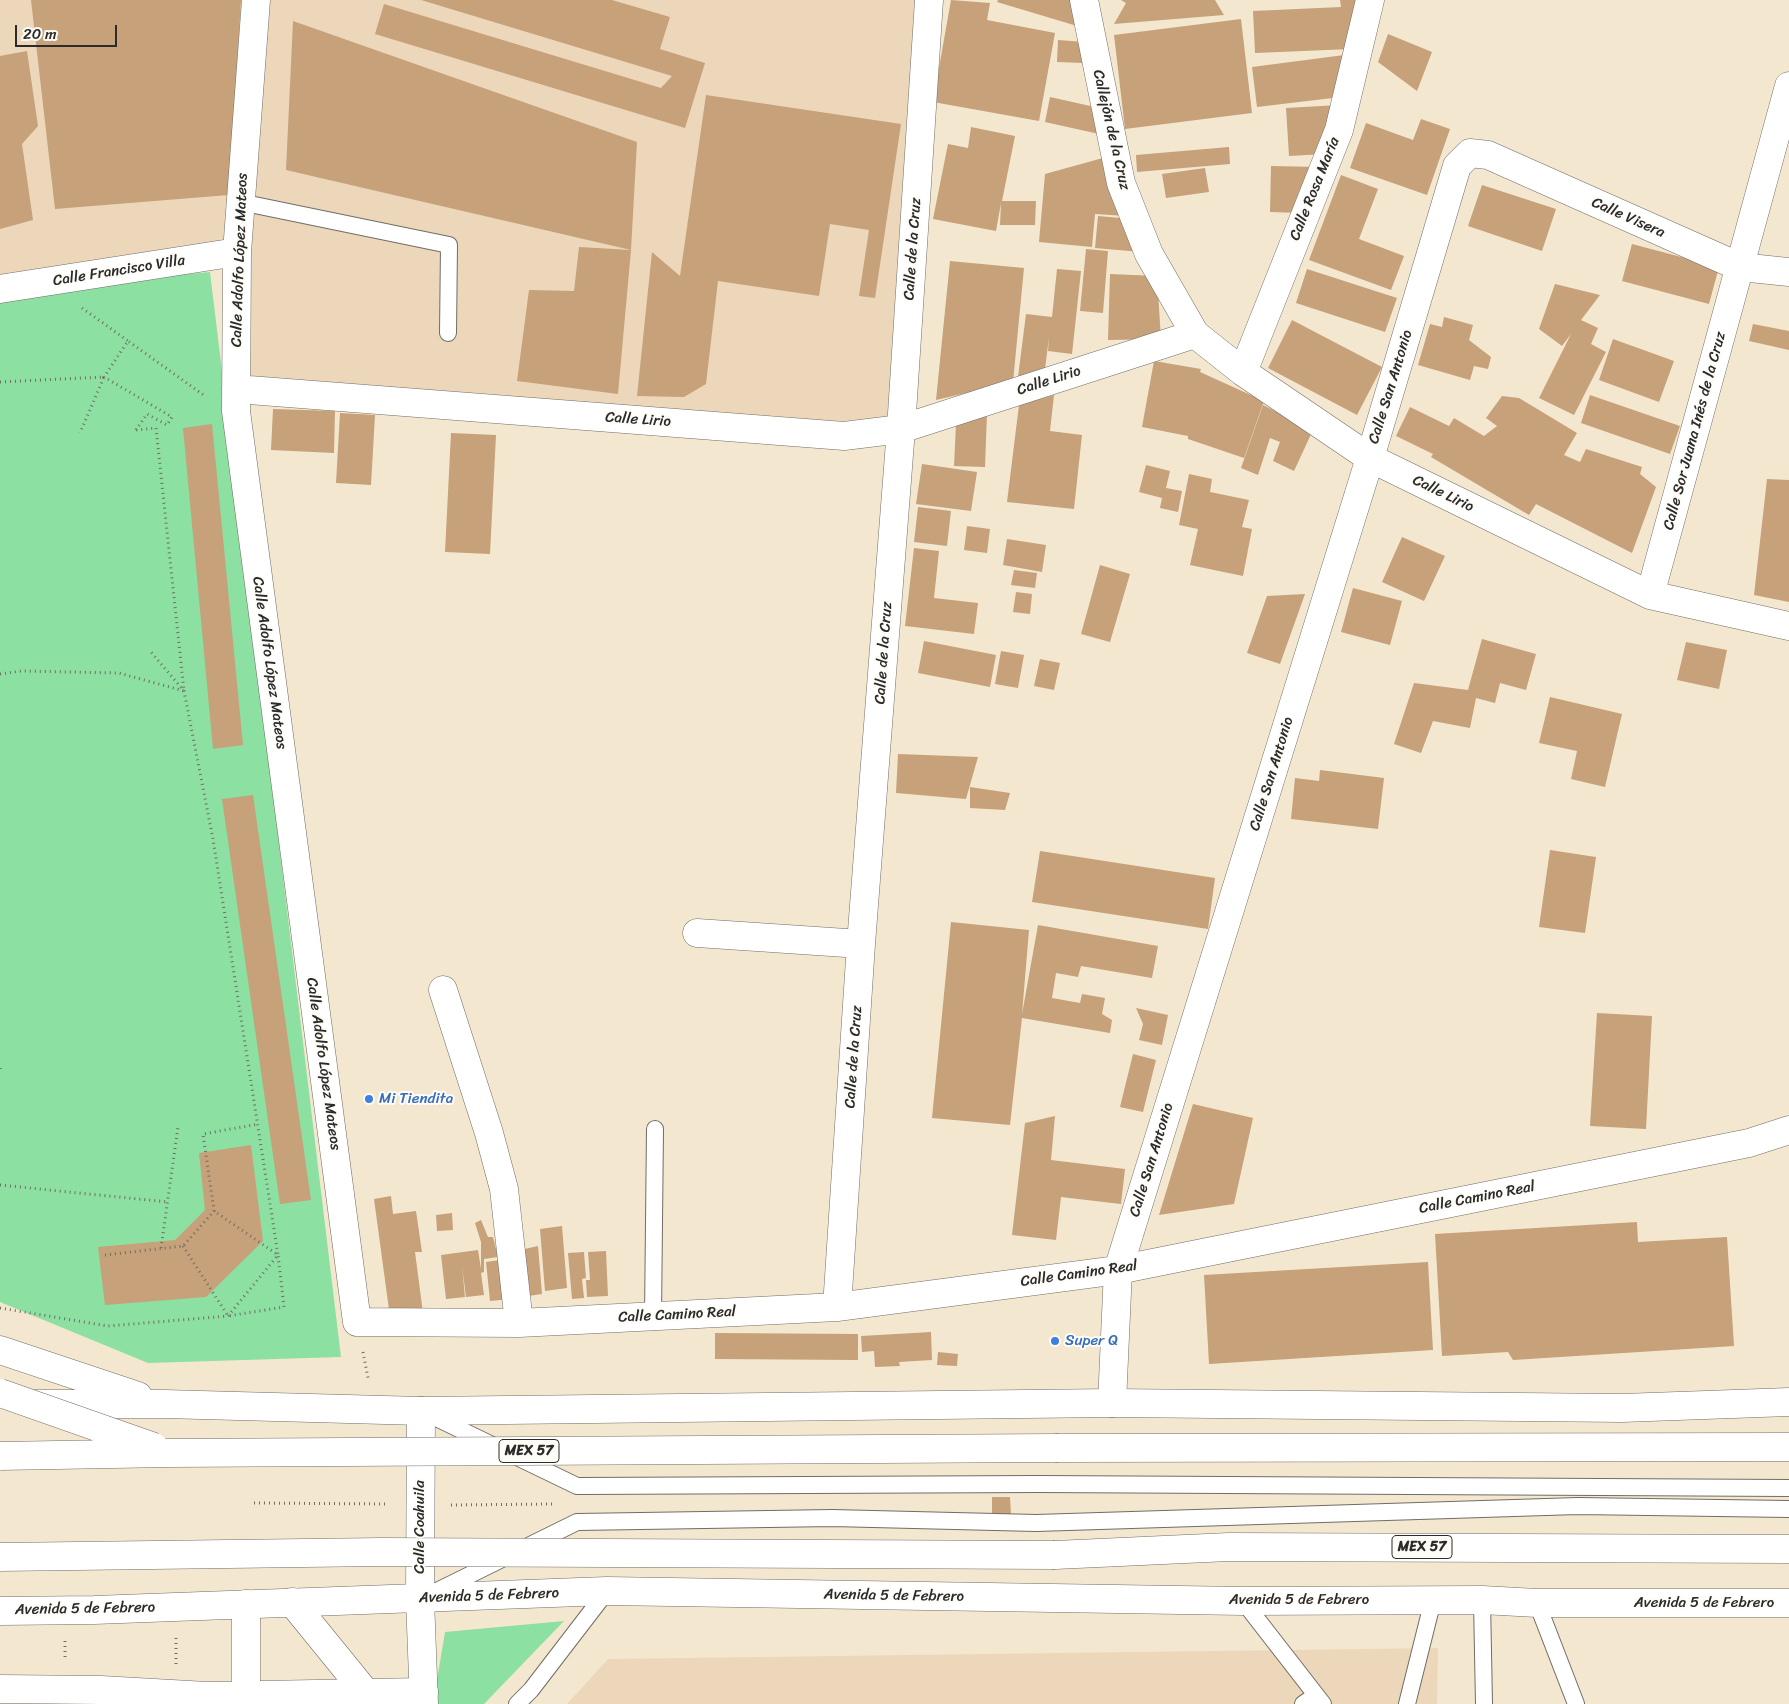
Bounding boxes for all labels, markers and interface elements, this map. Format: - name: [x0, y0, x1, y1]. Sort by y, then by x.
- scale bar: [18, 15, 120, 47]
- text: 20 m: [23, 21, 57, 47]
- street label: Callejón de la Cruz: [1088, 68, 1134, 192]
- street label: Calle Rosa María: [1286, 135, 1344, 243]
- street label: Calle Adolfo López Mateos: [228, 173, 252, 347]
- street label: Calle Visera: [1589, 194, 1667, 242]
- street label: Calle de la Cruz: [900, 197, 926, 301]
- street label: Calle Francisco Villa: [52, 252, 186, 290]
- street label: Calle San Antonio: [1365, 328, 1417, 446]
- street label: Calle Sor Juana Inés de la Cruz: [1660, 330, 1730, 532]
- street label: Calle Lirio: [1015, 362, 1083, 400]
- street label: Calle Lirio: [605, 409, 671, 431]
- street label: Calle Lirio: [1409, 471, 1477, 517]
- street label: Calle Adolfo López Mateos: [248, 575, 290, 751]
- street label: Calle de la Cruz: [871, 601, 897, 705]
- street label: Calle San Antonio: [1246, 715, 1298, 833]
- street label: Calle Adolfo López Mateos: [302, 976, 344, 1152]
- street label: Calle de la Cruz: [841, 1005, 867, 1109]
- place label: Mi Tiendita: [379, 1090, 453, 1108]
- marker: Mi Tiendita: [363, 1093, 375, 1105]
- street label: Calle San Antonio: [1126, 1101, 1178, 1219]
- street label: Calle Camino Real: [1418, 1178, 1536, 1218]
- street label: Calle Camino Real: [1020, 1257, 1138, 1291]
- street label: Calle Camino Real: [618, 1303, 736, 1327]
- place label: Super Q: [1065, 1332, 1118, 1350]
- marker: Super Q: [1049, 1335, 1061, 1347]
- road number: MEX 57: [499, 1440, 559, 1462]
- street label: Calle Coahuila: [411, 1480, 429, 1574]
- road number: MEX 57: [1392, 1535, 1452, 1558]
- street label: Avenida 5 de Febrero: [419, 1585, 559, 1607]
- street label: Avenida 5 de Febrero: [824, 1586, 964, 1606]
- street label: Avenida 5 de Febrero: [1229, 1591, 1369, 1609]
- street label: Avenida 5 de Febrero: [1634, 1594, 1774, 1612]
- street label: Avenida 5 de Febrero: [15, 1599, 155, 1619]

